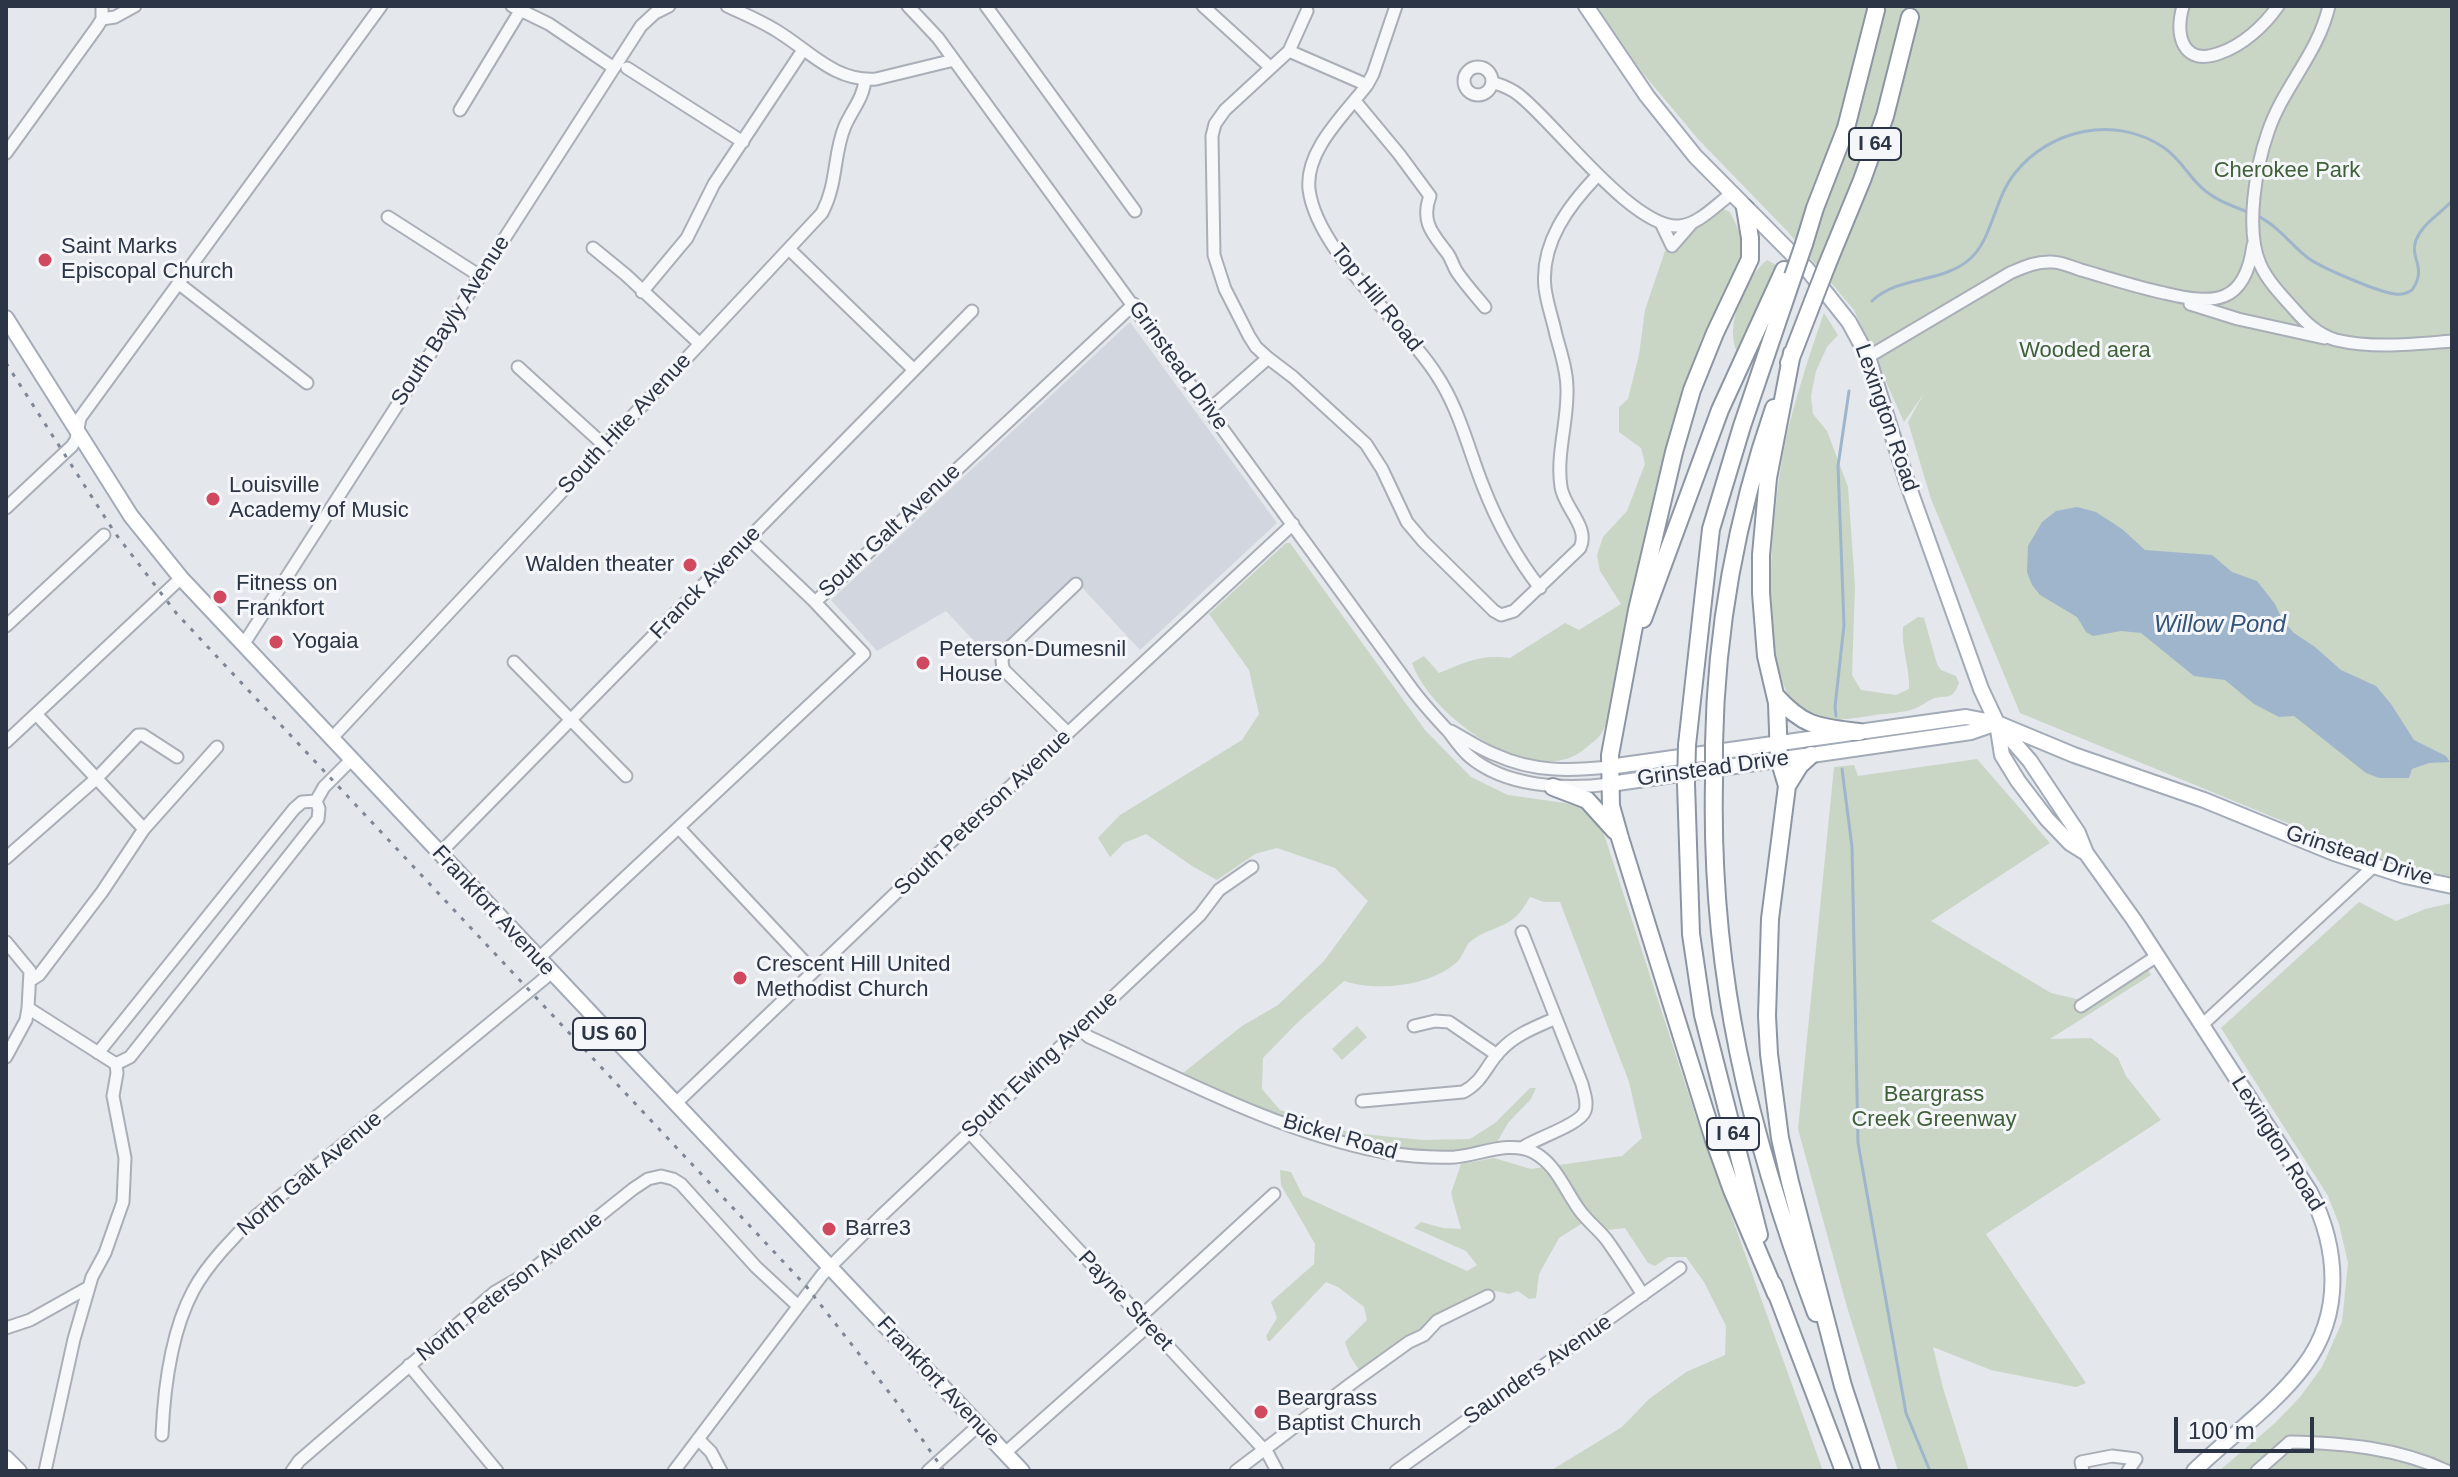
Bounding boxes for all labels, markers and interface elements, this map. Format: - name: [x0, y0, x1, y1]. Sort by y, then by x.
- road number: I 64: [1849, 128, 1901, 160]
- park label: Cherokee Park: [2214, 158, 2360, 184]
- street label: South Bayly Avenue: [386, 231, 516, 411]
- place label: Saint Marks Episcopal Church: [61, 234, 233, 286]
- street label: Top Hill Road: [1325, 239, 1427, 357]
- marker: Saint Marks Episcopal Church: [36, 251, 54, 269]
- street label: Grinstead Drive: [1122, 296, 1234, 436]
- park label: Wooded aera: [2019, 338, 2151, 364]
- street label: Lexington Road: [1848, 341, 1924, 495]
- street label: South Hite Avenue: [553, 348, 697, 500]
- street label: South Galt Avenue: [814, 459, 966, 603]
- place label: Louisville Academy of Music: [229, 473, 409, 524]
- marker: Louisville Academy of Music: [204, 490, 222, 508]
- street label: Franck Avenue: [645, 521, 767, 645]
- place label: Walden theater: [526, 552, 674, 578]
- marker: Walden theater: [681, 556, 699, 574]
- place label: Fitness on Frankfort: [236, 571, 337, 622]
- marker: Fitness on Frankfort: [211, 588, 229, 606]
- water label: Willow Pond: [2154, 611, 2286, 639]
- place label: Yogaia: [292, 629, 358, 655]
- marker: Yogaia: [267, 633, 285, 651]
- place label: Peterson-Dumesnil House: [939, 637, 1126, 688]
- marker: Peterson-Dumesnil House: [914, 654, 932, 672]
- street label: South Peterson Avenue: [889, 724, 1077, 902]
- street label: Grinstead Drive: [1635, 745, 1791, 793]
- street label: Grinstead Drive: [2282, 820, 2436, 892]
- street label: Frankfort Avenue: [426, 840, 560, 982]
- place label: Crescent Hill United Methodist Church: [756, 952, 950, 1004]
- marker: Crescent Hill United Methodist Church: [731, 969, 749, 987]
- street label: South Ewing Avenue: [956, 986, 1124, 1144]
- road number: US 60: [573, 1018, 645, 1050]
- street label: Lexington Road: [2225, 1072, 2329, 1216]
- park label: Beargrass Creek Greenway: [1851, 1082, 2017, 1134]
- street label: North Galt Avenue: [232, 1106, 388, 1242]
- street label: Bickel Road: [1280, 1108, 1400, 1166]
- road number: I 64: [1707, 1118, 1759, 1150]
- street label: North Peterson Avenue: [412, 1206, 608, 1368]
- place label: Barre3: [845, 1216, 911, 1242]
- marker: Barre3: [820, 1220, 838, 1238]
- street label: Payne Street: [1072, 1245, 1178, 1357]
- street label: Saunders Avenue: [1459, 1309, 1617, 1431]
- street label: Frankfort Avenue: [871, 1311, 1005, 1453]
- place label: Beargrass Baptist Church: [1277, 1386, 1421, 1438]
- scale bar: [2178, 1401, 2318, 1451]
- marker: Beargrass Baptist Church: [1252, 1403, 1270, 1421]
- text: 100 m: [2188, 1417, 2255, 1444]

